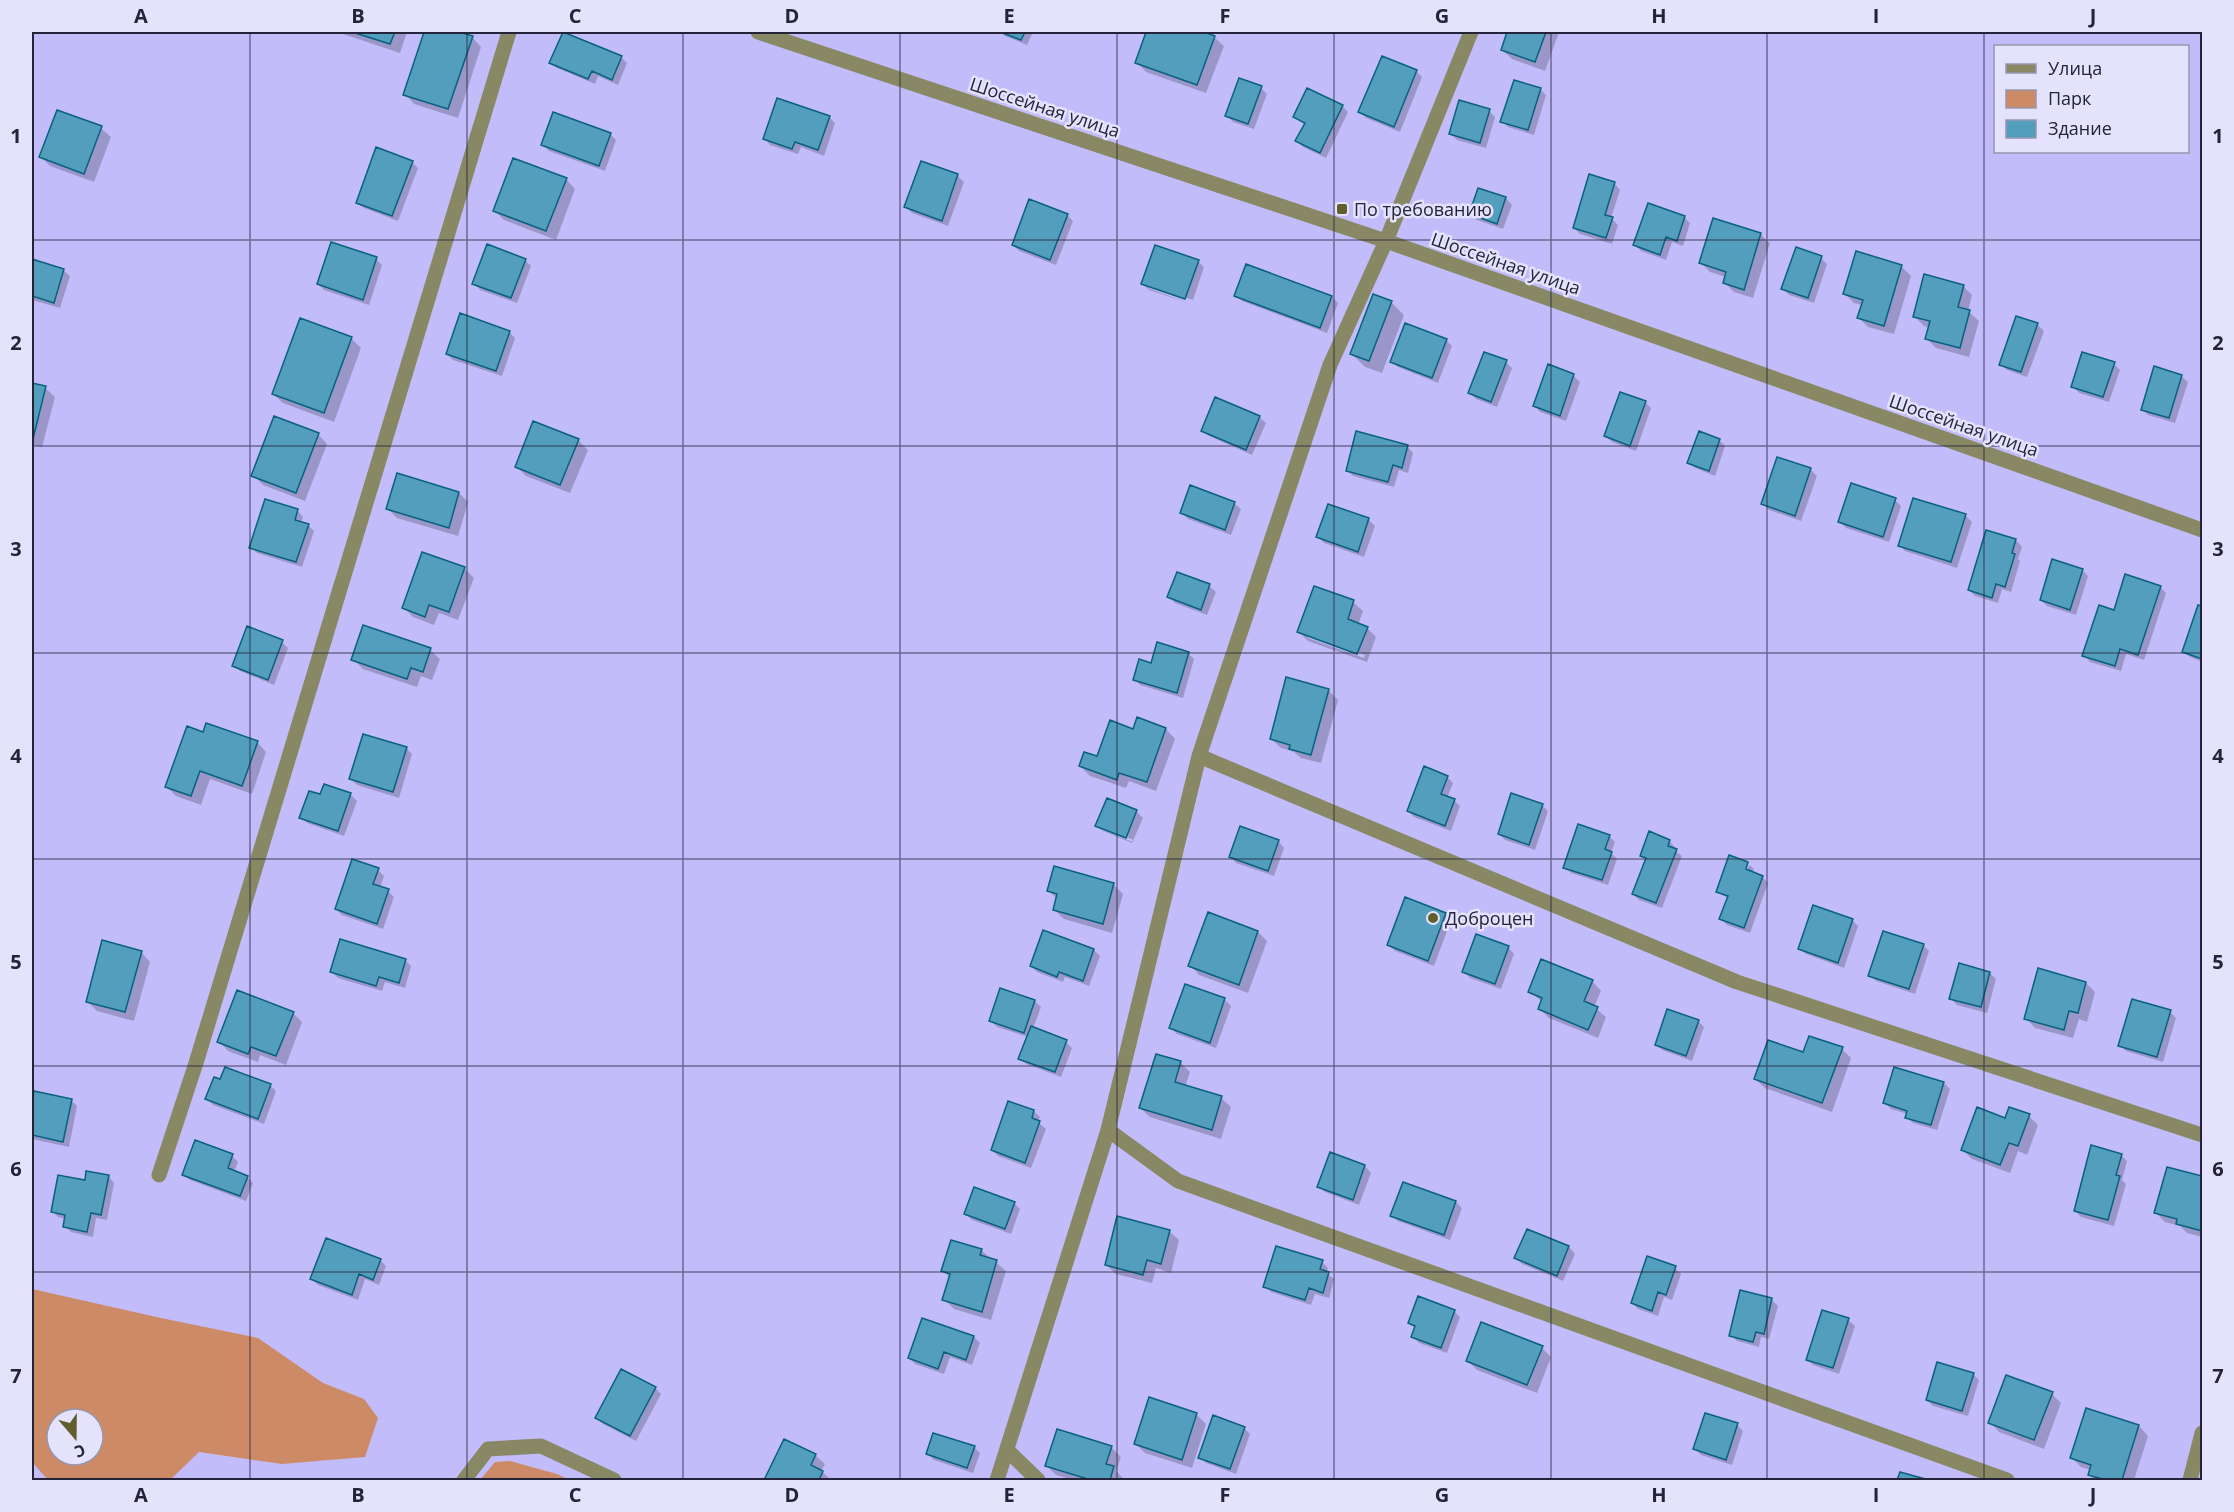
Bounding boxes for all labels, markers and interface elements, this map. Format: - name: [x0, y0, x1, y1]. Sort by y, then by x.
- text: A: [134, 2, 148, 29]
- text: B: [351, 2, 365, 29]
- text: C: [569, 2, 582, 29]
- text: D: [785, 2, 799, 29]
- text: E: [1003, 2, 1015, 29]
- text: F: [1220, 2, 1230, 29]
- text: G: [1435, 2, 1449, 29]
- text: H: [1651, 2, 1667, 29]
- text: I: [1873, 2, 1879, 29]
- text: J: [2088, 2, 2096, 29]
- legend: [1994, 45, 2189, 153]
- text: Улица: [2048, 56, 2102, 80]
- street label: Шоссейная улица: [967, 71, 1123, 143]
- text: Парк: [2048, 86, 2092, 110]
- text: Здание: [2048, 116, 2112, 140]
- text: 1: [10, 122, 22, 149]
- text: 1: [2212, 122, 2224, 149]
- place label: По требованию: [1354, 197, 1492, 221]
- marker: По требованию: [1335, 202, 1349, 216]
- street label: Шоссейная улица: [1428, 226, 1584, 300]
- text: 2: [10, 329, 22, 356]
- text: 2: [2212, 329, 2224, 356]
- street label: Шоссейная улица: [1886, 388, 2042, 462]
- text: 3: [10, 535, 22, 562]
- text: 3: [2212, 535, 2224, 562]
- text: 4: [10, 742, 22, 769]
- text: 4: [2212, 742, 2224, 769]
- place label: Доброцен: [1445, 906, 1533, 930]
- marker: Доброцен: [1426, 911, 1440, 925]
- text: 5: [10, 948, 22, 975]
- text: 5: [2212, 948, 2224, 975]
- text: 6: [10, 1155, 22, 1182]
- text: 6: [2212, 1155, 2224, 1182]
- text: 7: [10, 1362, 22, 1389]
- text: 7: [2212, 1362, 2224, 1389]
- north arrow: [45, 1407, 105, 1467]
- text: С: [72, 1439, 89, 1463]
- text: A: [134, 1481, 148, 1508]
- text: B: [351, 1481, 365, 1508]
- text: C: [569, 1481, 582, 1508]
- text: D: [785, 1481, 799, 1508]
- text: E: [1003, 1481, 1015, 1508]
- text: F: [1220, 1481, 1230, 1508]
- text: G: [1435, 1481, 1449, 1508]
- text: H: [1651, 1481, 1667, 1508]
- text: I: [1873, 1481, 1879, 1508]
- text: J: [2088, 1481, 2096, 1508]

